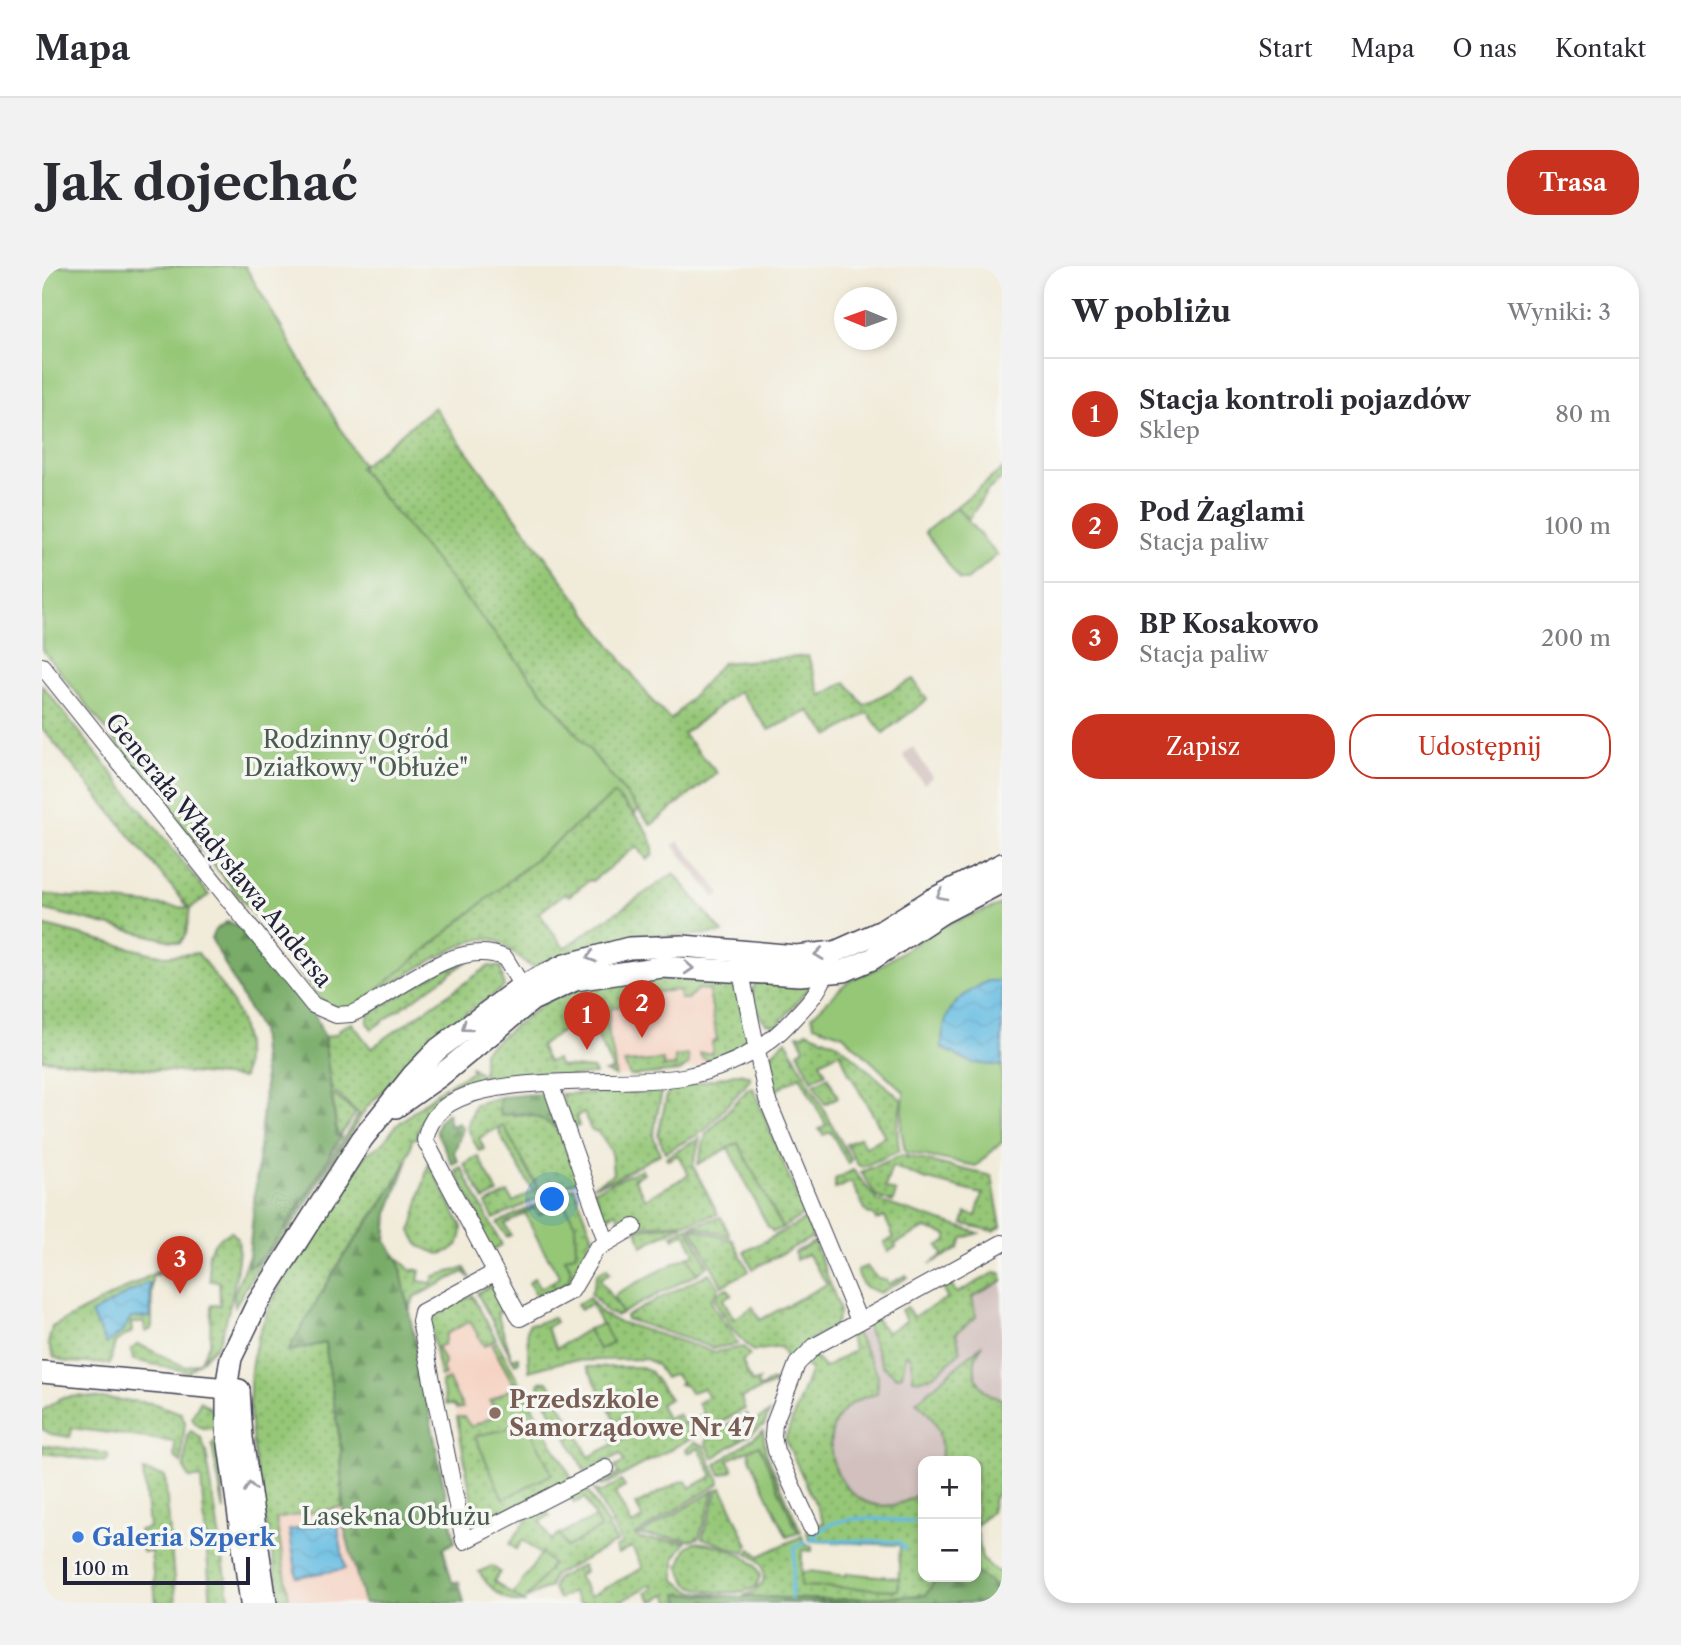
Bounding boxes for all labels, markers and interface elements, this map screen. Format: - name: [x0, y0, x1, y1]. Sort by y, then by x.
- text: Mapa: [35, 28, 130, 69]
- text: Start: [1258, 34, 1312, 63]
- text: Mapa: [1350, 34, 1415, 63]
- text: O nas: [1453, 34, 1517, 63]
- text: Kontakt: [1555, 34, 1646, 63]
- button: Trasa: [1507, 150, 1639, 215]
- text: Jak dojechać: [42, 152, 358, 213]
- north arrow: [834, 287, 897, 350]
- text: W pobliżu: [1072, 293, 1231, 330]
- text: Wyniki: 3: [1507, 298, 1611, 326]
- text: Stacja kontroli pojazdów: [1139, 384, 1470, 416]
- text: 1: [1090, 400, 1100, 428]
- text: 80 m: [1555, 400, 1611, 428]
- text: Sklep: [1139, 416, 1200, 444]
- text: Pod Żaglami: [1139, 496, 1305, 528]
- text: 2: [1088, 512, 1102, 540]
- text: 100 m: [1545, 512, 1611, 540]
- text: Stacja paliw: [1139, 528, 1269, 556]
- text: BP Kosakowo: [1139, 608, 1319, 640]
- text: 3: [1089, 624, 1102, 652]
- text: 200 m: [1541, 624, 1611, 652]
- text: Stacja paliw: [1139, 640, 1269, 668]
- street label: Generała Władysława Andersa: [100, 707, 339, 993]
- button: Zapisz: [1072, 714, 1335, 779]
- button: Udostępnij: [1349, 714, 1611, 779]
- park label: Rodzinny Ogród Działkowy "Obłuże": [244, 725, 468, 782]
- one-way arrow: [936, 887, 948, 900]
- one-way arrow: [813, 946, 825, 961]
- one-way arrow: [585, 949, 597, 963]
- one-way arrow: [684, 960, 695, 975]
- pin: 2: [619, 980, 665, 1038]
- pin: 1: [564, 992, 610, 1050]
- one-way arrow: [462, 1018, 474, 1031]
- your location: [535, 1182, 569, 1216]
- pin: 3: [157, 1236, 203, 1294]
- place label: Przedszkole Samorządowe Nr 47: [509, 1385, 755, 1442]
- marker: Przedszkole Samorządowe Nr 47: [487, 1405, 503, 1421]
- map controls: [918, 1456, 981, 1582]
- button: +: [918, 1456, 981, 1519]
- one-way arrow: [243, 1481, 258, 1493]
- park label: Lasek na Obłużu: [301, 1502, 491, 1531]
- button: −: [918, 1519, 981, 1582]
- place label: Galeria Szperk: [92, 1523, 277, 1552]
- marker: Galeria Szperk: [70, 1529, 86, 1545]
- scale bar: [63, 1554, 250, 1586]
- text: 100 m: [74, 1557, 129, 1580]

